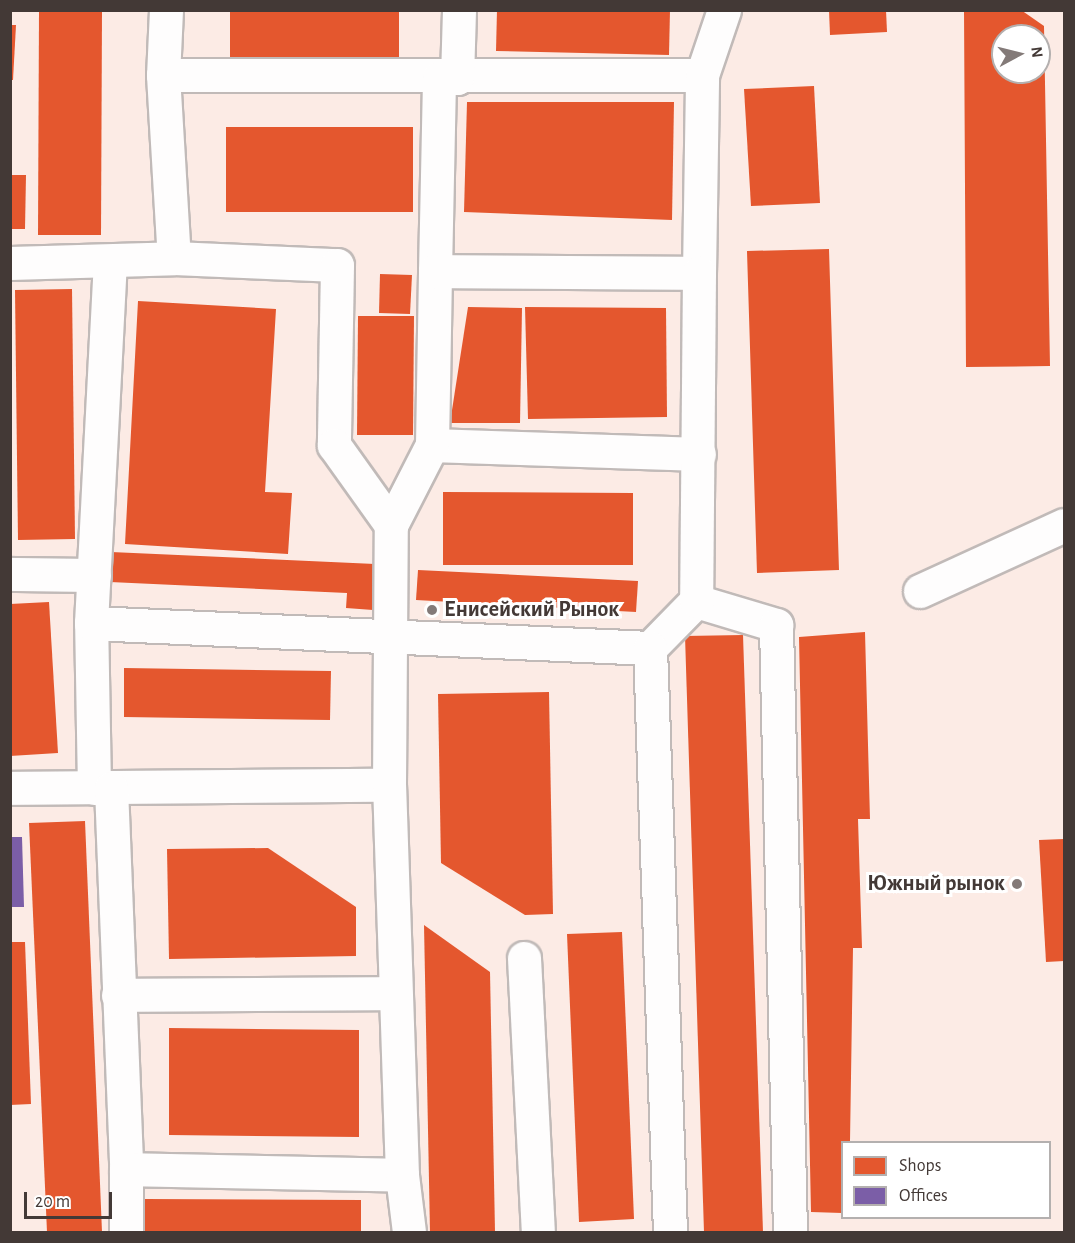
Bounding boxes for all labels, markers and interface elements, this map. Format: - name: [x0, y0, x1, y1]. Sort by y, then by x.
- north arrow: [991, 24, 1051, 84]
- text: N: [1028, 46, 1045, 59]
- place label: Енисейский Рынок: [444, 597, 619, 623]
- marker: Енисейский Рынок: [425, 603, 439, 617]
- place label: Южный рынок: [867, 871, 1005, 897]
- marker: Южный рынок: [1010, 877, 1024, 891]
- legend: [841, 1141, 1051, 1219]
- text: Shops: [899, 1157, 941, 1175]
- scale bar: [27, 1180, 116, 1218]
- text: Offices: [899, 1187, 948, 1205]
- text: 20 m: [35, 1193, 70, 1211]

